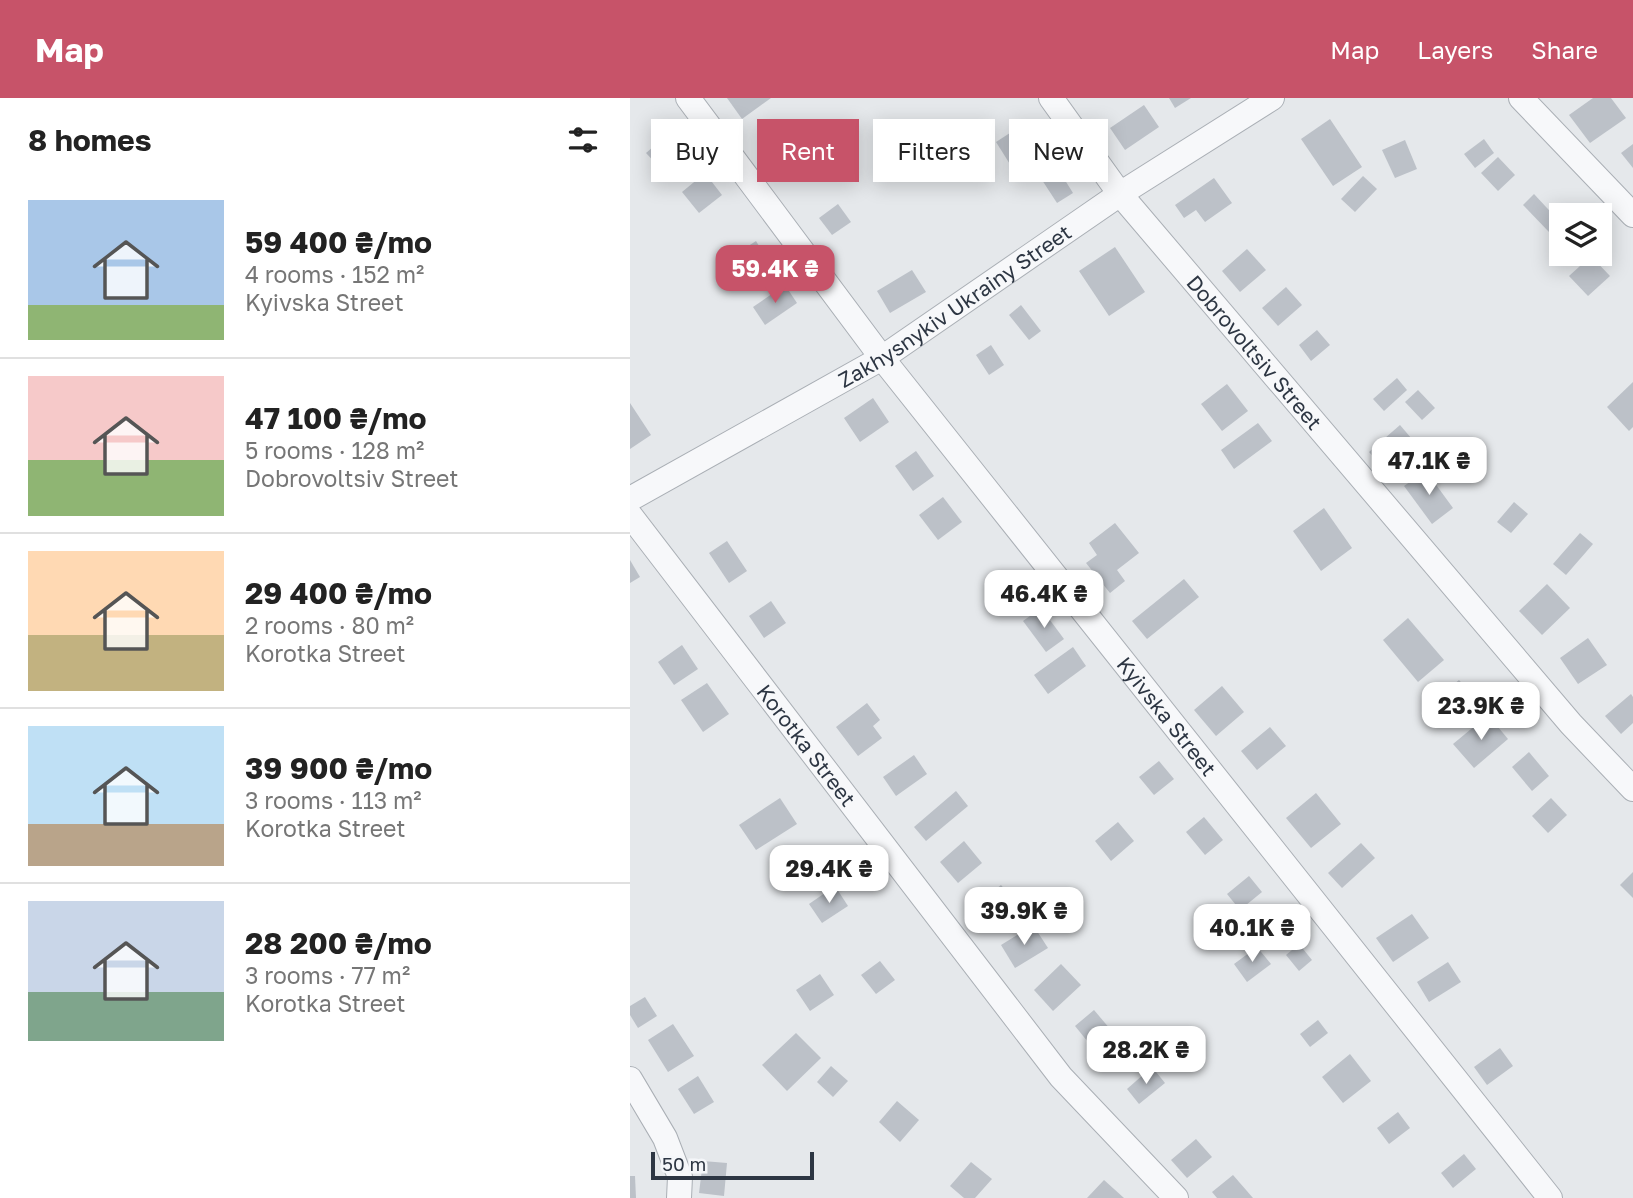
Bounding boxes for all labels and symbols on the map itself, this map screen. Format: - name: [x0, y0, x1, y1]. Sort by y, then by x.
- street label: Zakhysnykiv Ukrainy Street: [834, 219, 1076, 393]
- pin: 59.4K ₴: [710, 246, 840, 305]
- street label: Dobrovoltsiv Street: [1182, 270, 1328, 435]
- pin: 47.1K ₴: [1364, 438, 1494, 497]
- pin: 46.4K ₴: [979, 570, 1109, 630]
- street label: Kyivska Street: [1112, 651, 1222, 781]
- street label: Korotka Street: [752, 679, 861, 811]
- pin: 23.9K ₴: [1416, 682, 1546, 742]
- pin: 29.4K ₴: [764, 846, 894, 905]
- pin: 39.9K ₴: [959, 888, 1089, 947]
- pin: 40.1K ₴: [1187, 904, 1317, 964]
- pin: 28.2K ₴: [1081, 1026, 1211, 1086]
- scale bar: [651, 1149, 814, 1181]

